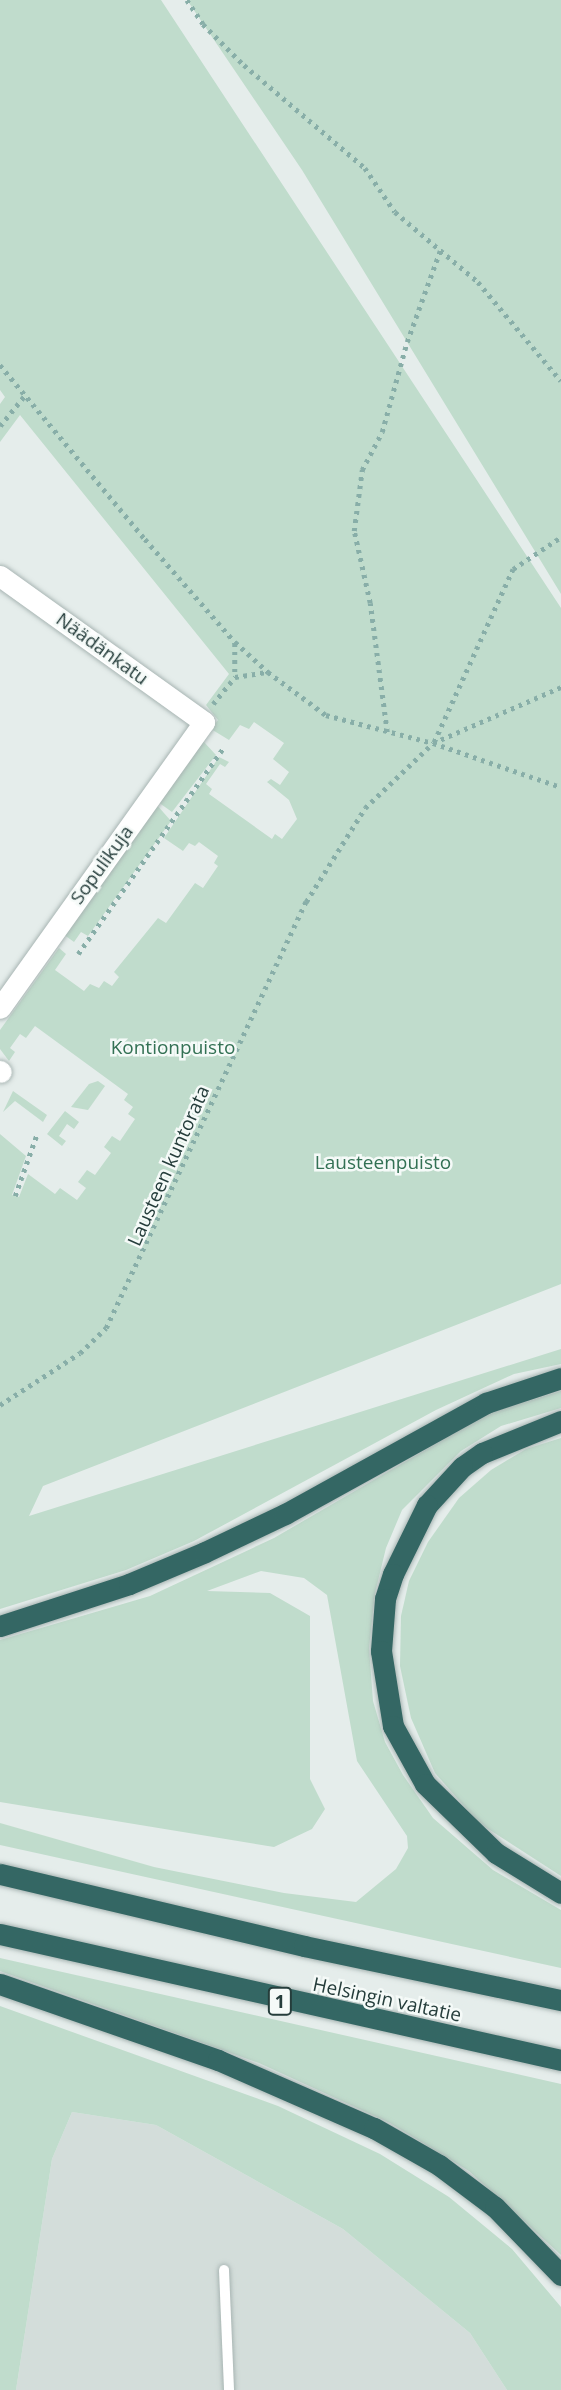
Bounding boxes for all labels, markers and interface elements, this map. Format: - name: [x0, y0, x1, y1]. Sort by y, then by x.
- street label: Näädänkatu: [52, 608, 152, 690]
- street label: Sopulikuja: [66, 821, 138, 909]
- park label: Kontionpuisto: [111, 1037, 235, 1059]
- street label: Lausteen kuntorata: [123, 1082, 215, 1250]
- park label: Lausteenpuisto: [315, 1152, 451, 1174]
- street label: Helsingin valtatie: [311, 1973, 463, 2027]
- road number: 1: [268, 1986, 292, 2015]

